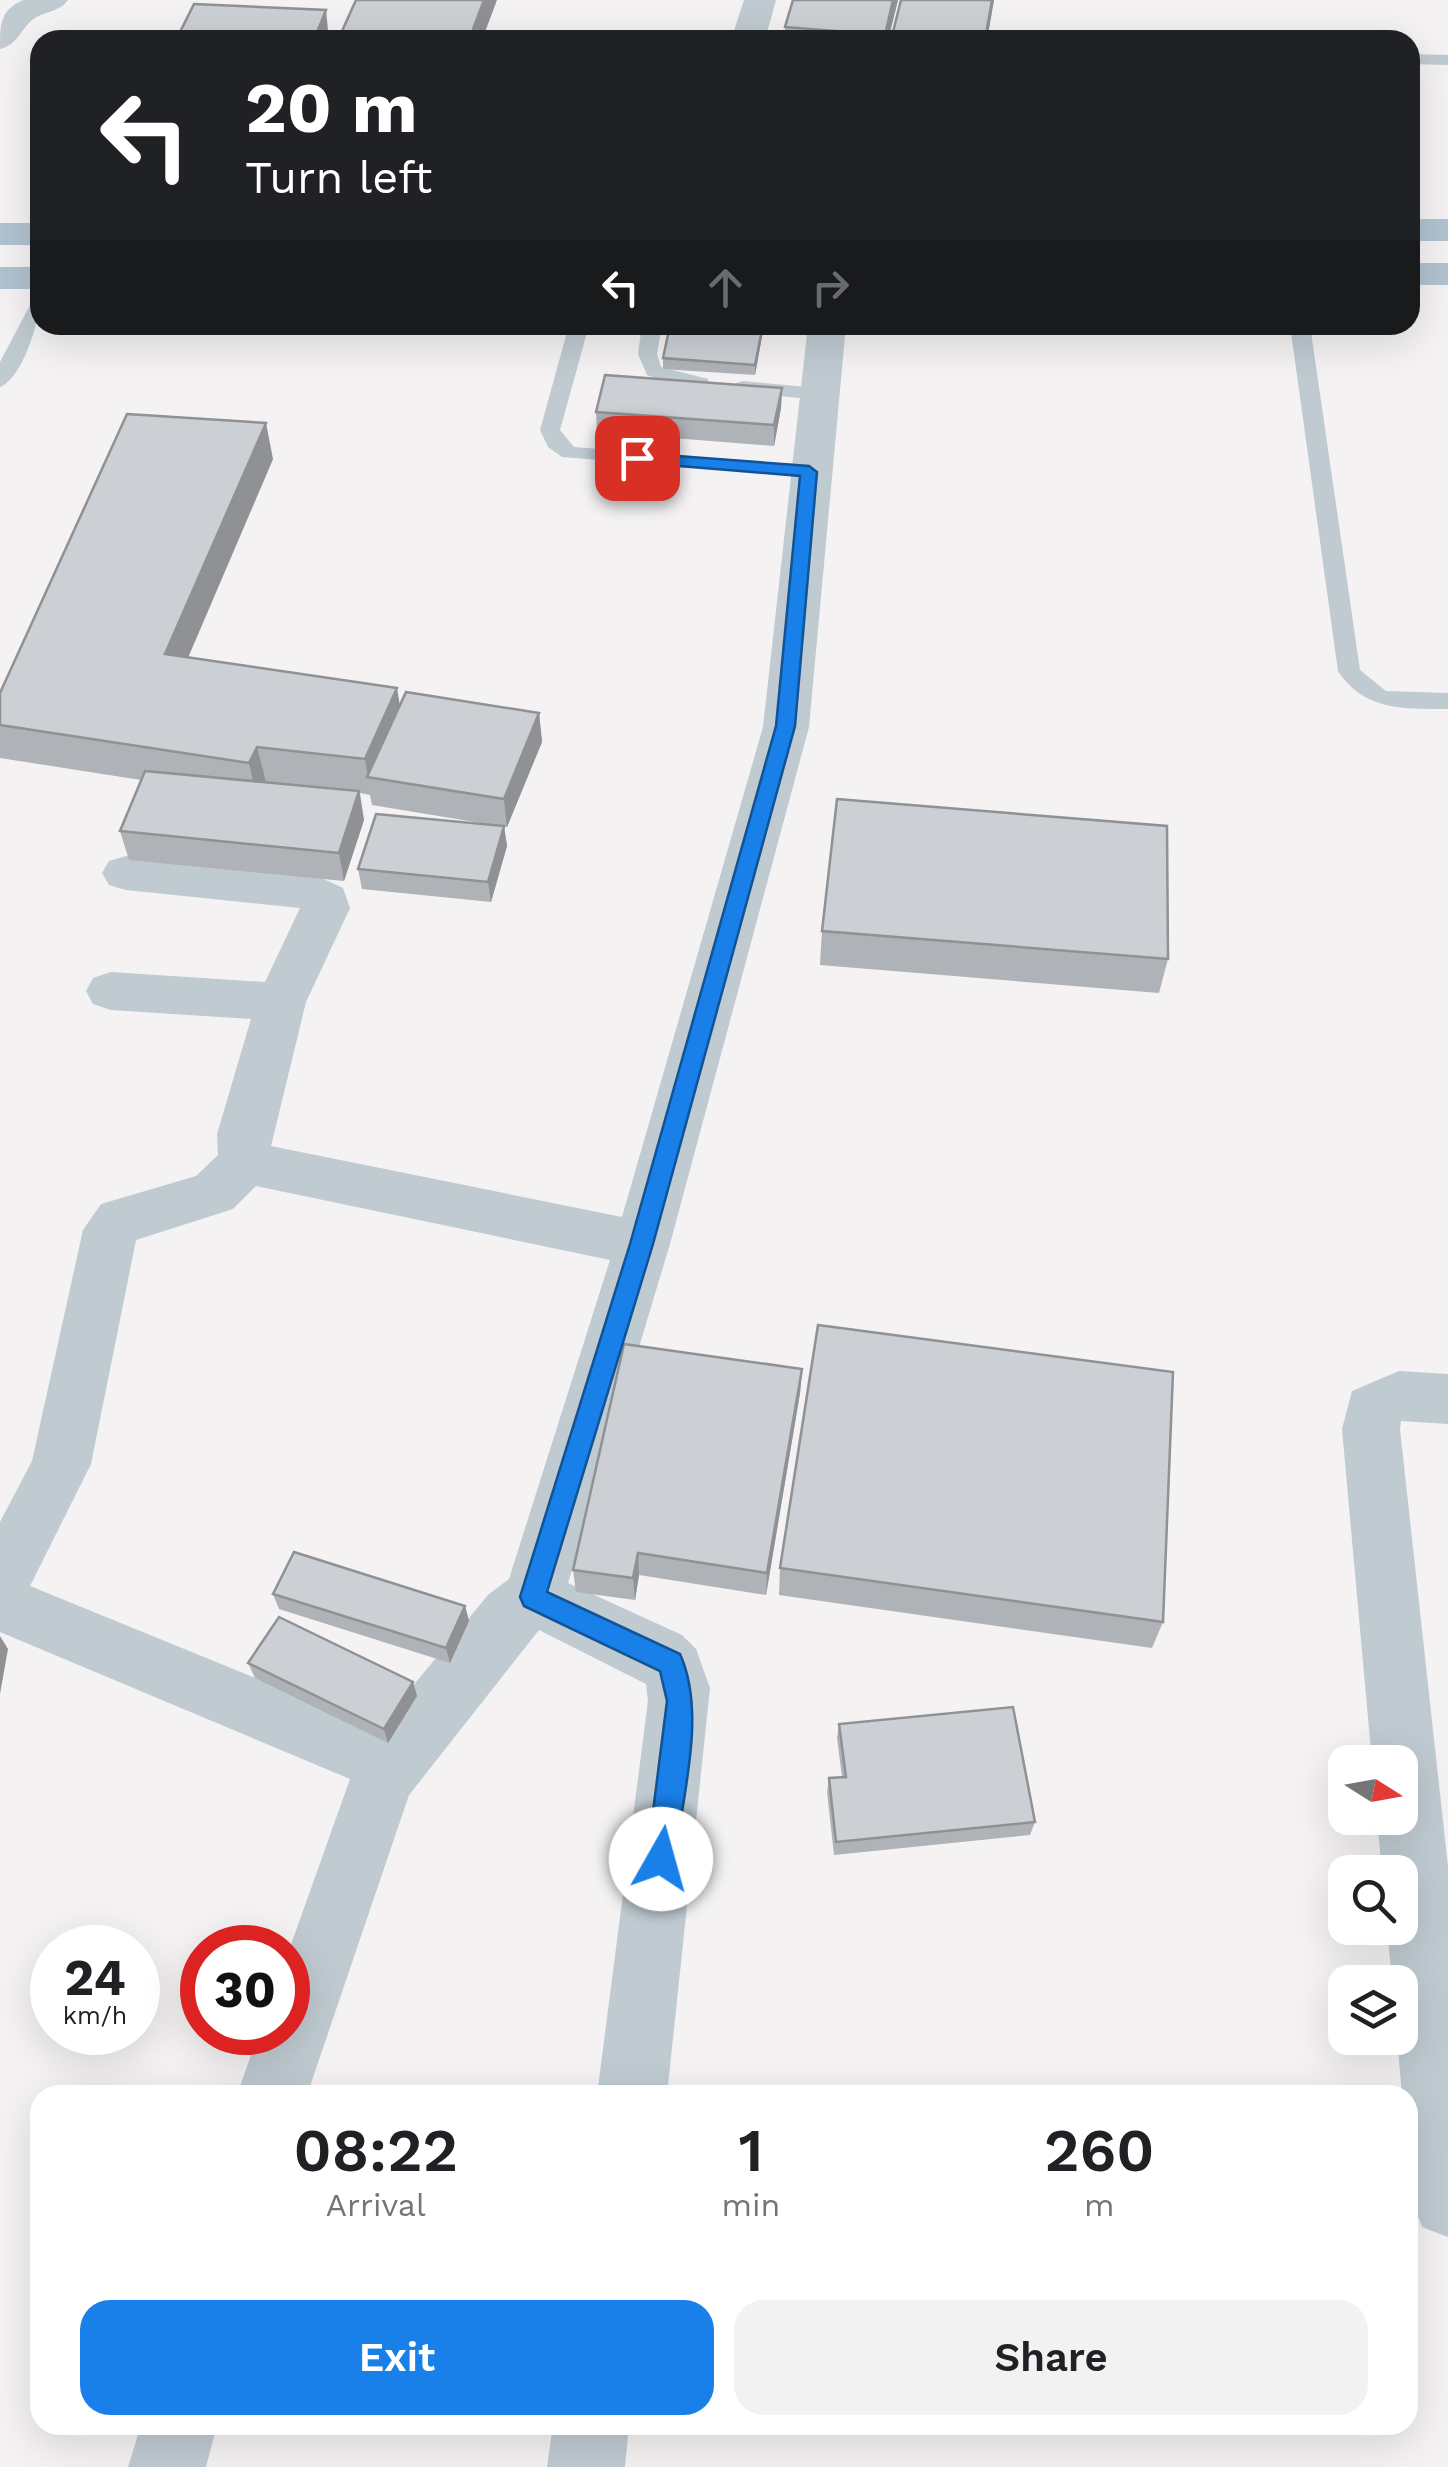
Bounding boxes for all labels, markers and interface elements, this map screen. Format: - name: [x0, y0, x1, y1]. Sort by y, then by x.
- text: 20 m: [245, 67, 418, 149]
- icon: left: [80, 70, 210, 200]
- text: Turn left: [245, 151, 432, 204]
- icon: left: [593, 260, 648, 315]
- icon: ahead: [698, 260, 753, 315]
- icon: right: [803, 260, 858, 315]
- pin: [595, 416, 680, 501]
- icon: arrive: [610, 431, 665, 486]
- north arrow: [1328, 1745, 1418, 1835]
- map controls: [1328, 1745, 1418, 2055]
- position arrow: [609, 1807, 713, 1911]
- button: search: [1328, 1855, 1418, 1945]
- speed limit sign: 30: [180, 1925, 310, 2055]
- text: 24: [64, 1948, 126, 2007]
- button: layers: [1328, 1965, 1418, 2055]
- text: km/h: [63, 2001, 127, 2030]
- text: 08:22: [294, 2115, 458, 2186]
- text: 1: [739, 2115, 763, 2186]
- text: 260: [1044, 2115, 1154, 2186]
- text: Arrival: [326, 2186, 426, 2224]
- text: min: [722, 2186, 780, 2224]
- text: m: [1084, 2186, 1114, 2224]
- button: Exit: [80, 2300, 714, 2415]
- button: Share: [734, 2300, 1368, 2415]

